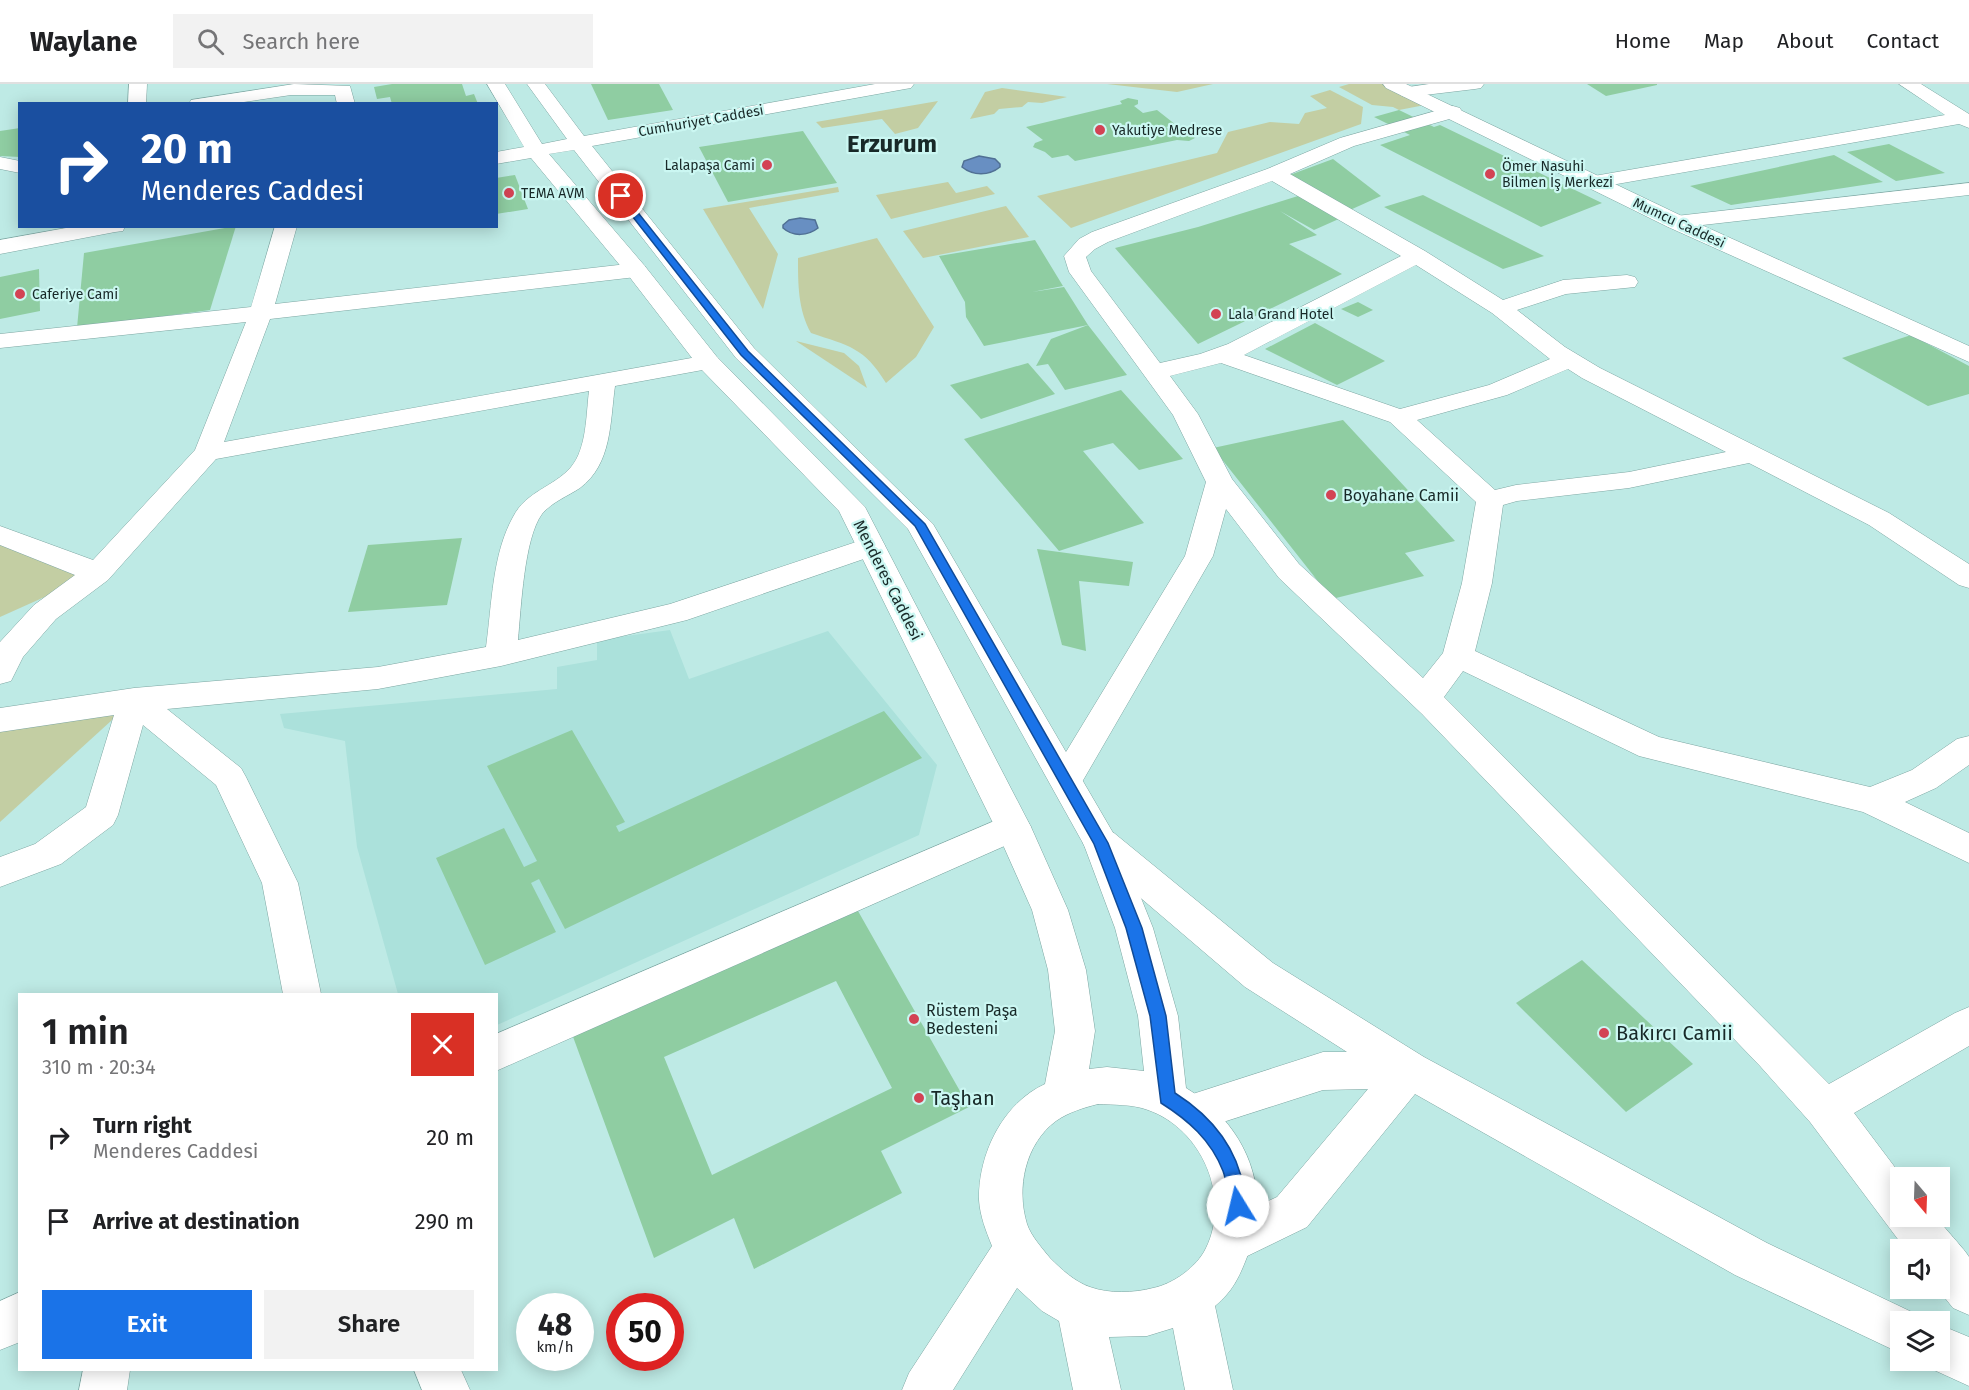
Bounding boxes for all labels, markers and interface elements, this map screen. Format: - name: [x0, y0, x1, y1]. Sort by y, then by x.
- search box: [173, 14, 593, 68]
- text: Waylane: [30, 25, 137, 58]
- icon: search: [194, 25, 227, 58]
- text: Search here: [242, 28, 360, 55]
- text: Home: [1615, 28, 1671, 54]
- text: Map: [1704, 28, 1744, 54]
- text: About: [1777, 28, 1834, 54]
- text: Contact: [1867, 28, 1939, 54]
- street label: Cumhuriyet Caddesi: [637, 102, 765, 140]
- place label: Yakutiye Medrese: [1112, 122, 1222, 139]
- marker: Yakutiye Medrese: [1093, 123, 1107, 137]
- text: 20 m: [141, 124, 233, 174]
- icon: right: [42, 126, 120, 204]
- district label: Erzurum: [847, 130, 937, 158]
- place label: Lalapaşa Cami: [664, 157, 755, 174]
- place label: Ömer Nasuhi Bilmen İş Merkezi: [1502, 157, 1613, 191]
- marker: Lalapaşa Cami: [760, 158, 774, 172]
- marker: Ömer Nasuhi Bilmen İş Merkezi: [1483, 167, 1497, 181]
- pin: [595, 170, 646, 221]
- text: Menderes Caddesi: [141, 175, 364, 207]
- icon: arrive: [604, 179, 637, 212]
- place label: TEMA AVM: [521, 185, 585, 202]
- marker: TEMA AVM: [502, 186, 516, 200]
- street label: Mumcu Caddesi: [1630, 194, 1728, 252]
- place label: Caferiye Cami: [32, 286, 118, 303]
- marker: Caferiye Cami: [13, 287, 27, 301]
- place label: Lala Grand Hotel: [1228, 306, 1334, 323]
- marker: Lala Grand Hotel: [1209, 307, 1223, 321]
- place label: Boyahane Camii: [1343, 486, 1459, 505]
- marker: Boyahane Camii: [1324, 488, 1338, 502]
- street label: Menderes Caddesi: [850, 517, 926, 643]
- place label: Rüstem Paşa Bedesteni: [926, 1001, 1018, 1038]
- text: 1 min: [42, 1010, 129, 1054]
- marker: Rüstem Paşa Bedesteni: [907, 1012, 921, 1026]
- button: close: [411, 1013, 474, 1076]
- place label: Bakırcı Camii: [1616, 1021, 1733, 1045]
- marker: Bakırcı Camii: [1597, 1026, 1611, 1040]
- text: 310 m · 20:34: [42, 1055, 156, 1079]
- place label: Taşhan: [931, 1086, 995, 1111]
- marker: Taşhan: [912, 1091, 926, 1105]
- text: Turn right: [93, 1112, 192, 1139]
- icon: right: [42, 1121, 75, 1154]
- text: 20 m: [426, 1124, 474, 1151]
- text: Menderes Caddesi: [93, 1139, 258, 1163]
- north arrow: [1890, 1167, 1950, 1227]
- map controls: [1890, 1167, 1950, 1371]
- position arrow: [1206, 1174, 1270, 1238]
- icon: arrive: [42, 1205, 75, 1238]
- text: Arrive at destination: [93, 1208, 300, 1235]
- text: 290 m: [415, 1208, 474, 1235]
- button: sound: [1890, 1239, 1950, 1299]
- button: Exit: [42, 1290, 252, 1359]
- button: Share: [264, 1290, 474, 1359]
- speed limit sign: 50: [606, 1293, 684, 1371]
- text: 48: [538, 1307, 572, 1343]
- button: layers: [1890, 1311, 1950, 1371]
- text: km/h: [536, 1338, 574, 1356]

